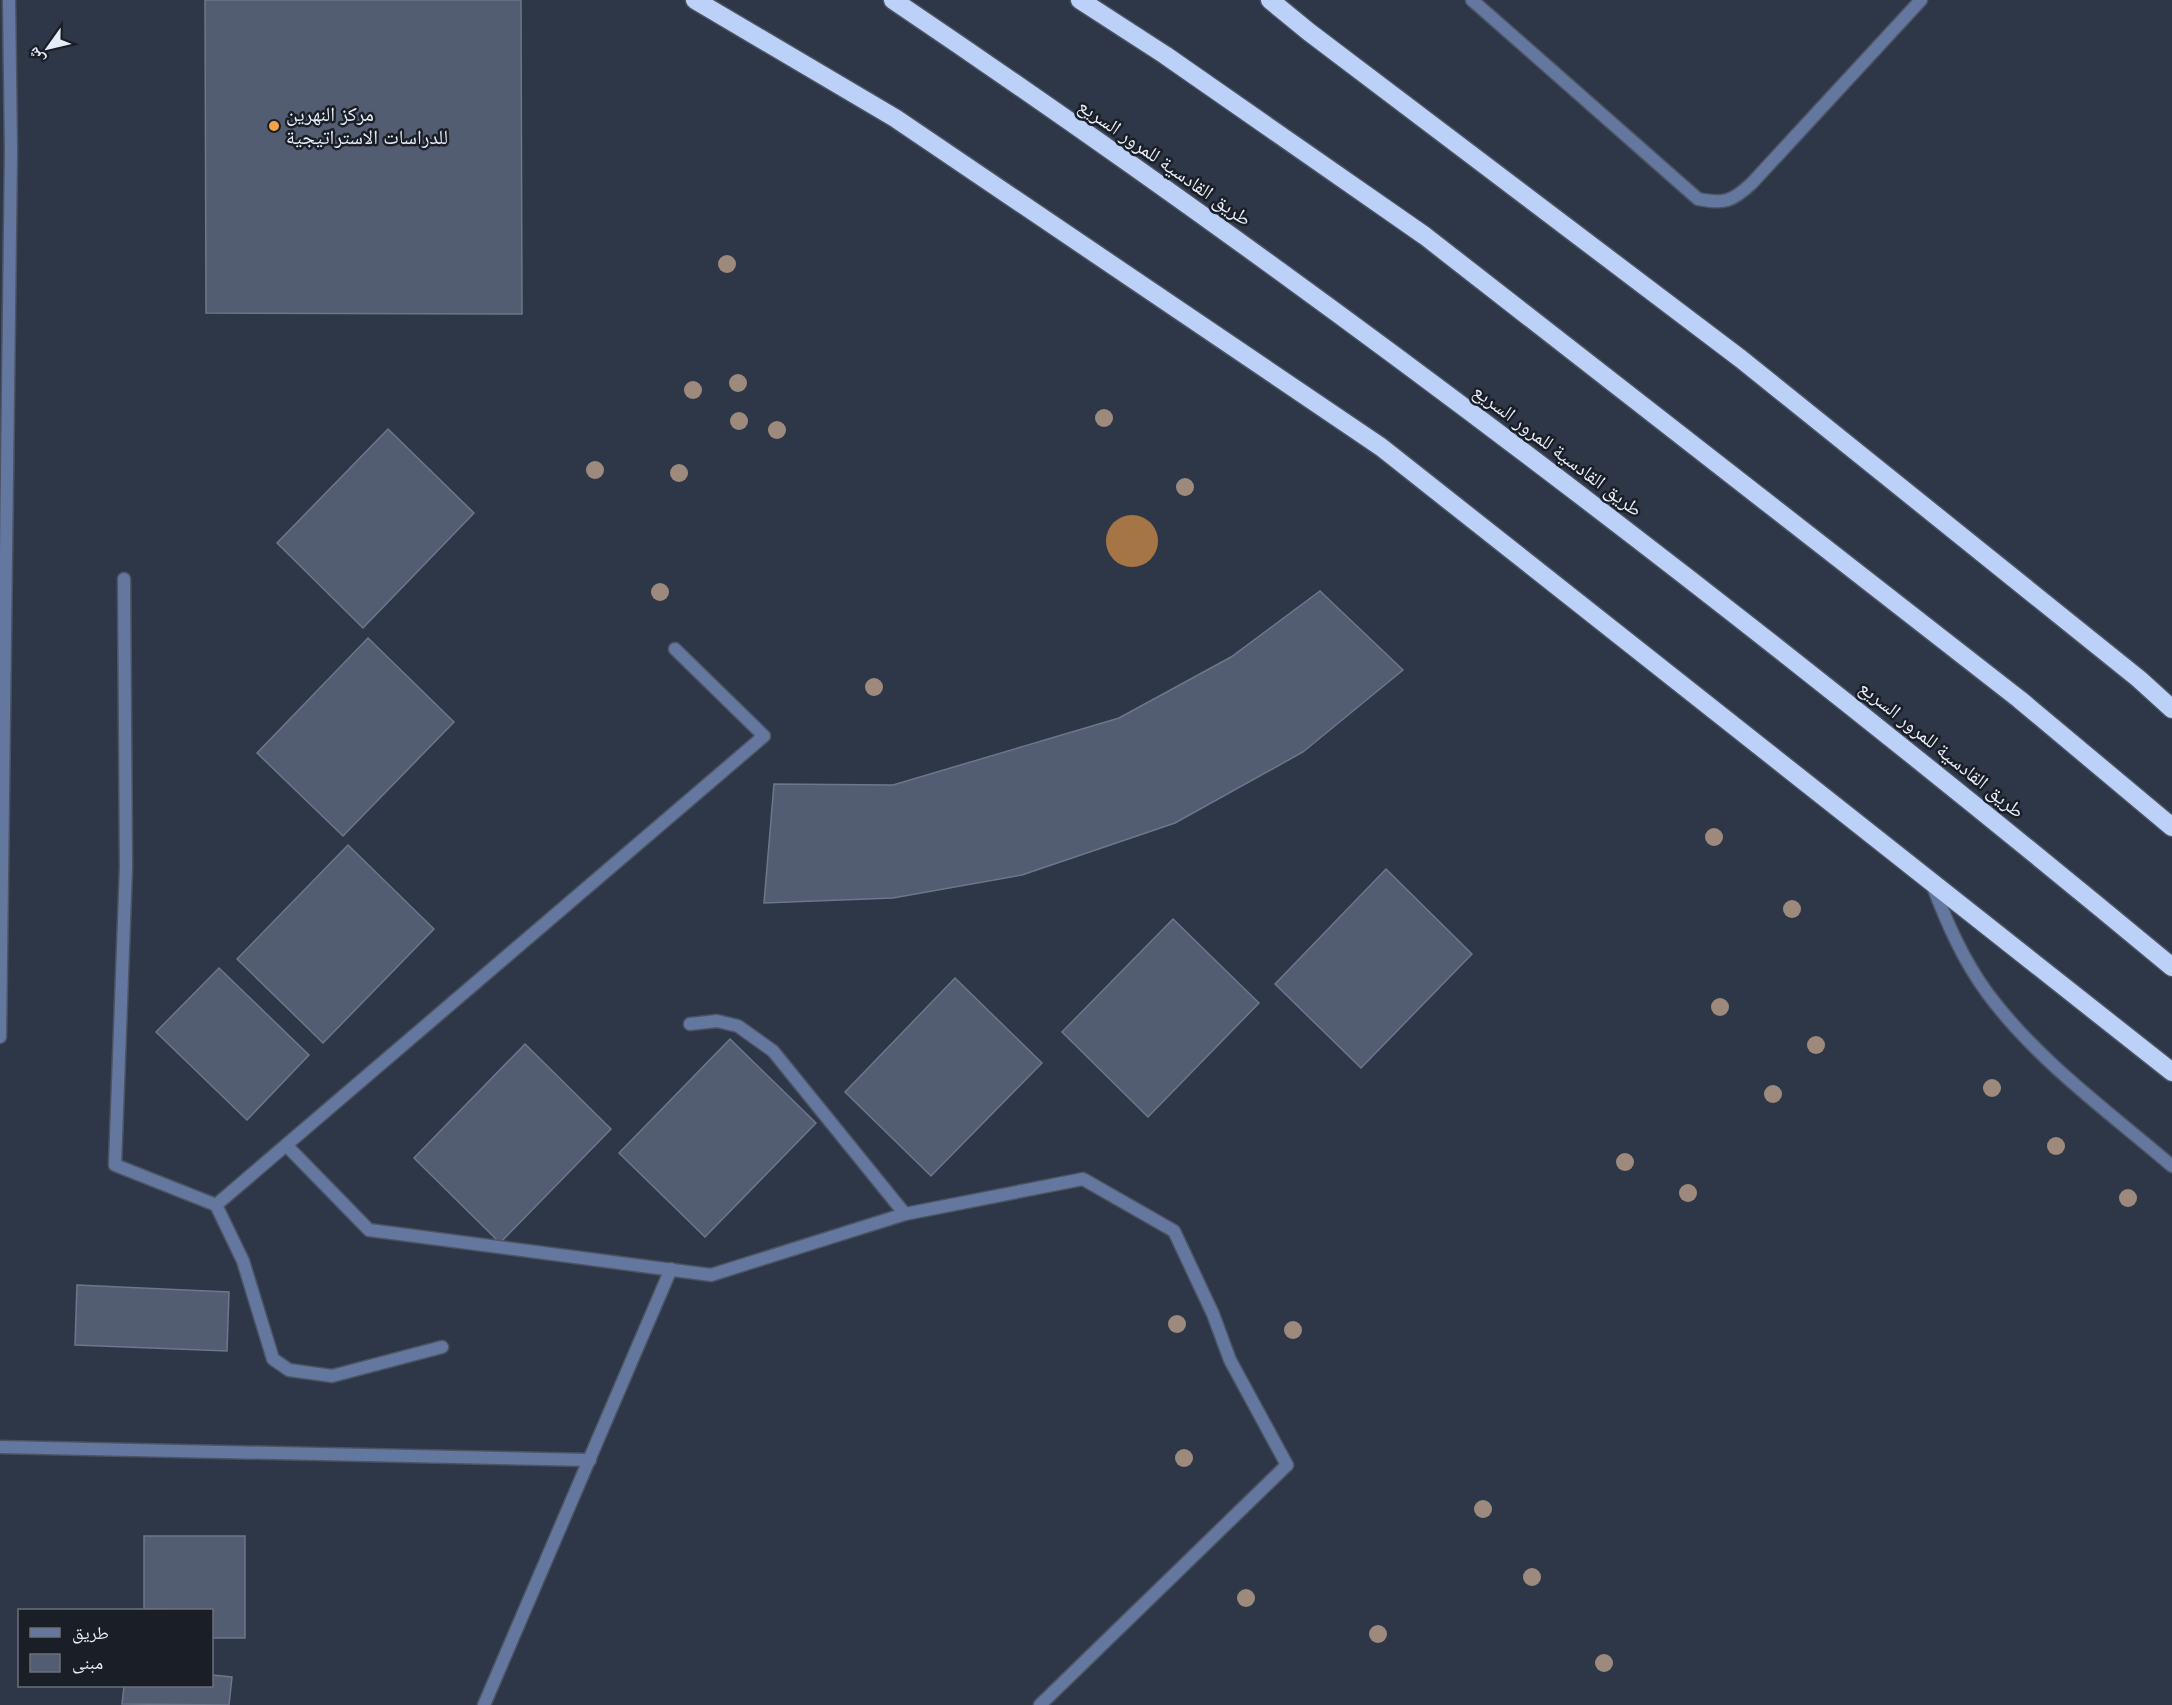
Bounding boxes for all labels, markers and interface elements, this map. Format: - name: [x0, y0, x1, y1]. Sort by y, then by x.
- north arrow: [18, 18, 78, 78]
- text: ش: [23, 44, 49, 68]
- street label: طريق القادسية للمرور السريع: [1073, 93, 1256, 232]
- place label: مركز النهرين للدراسات الاستراتيجية: [286, 102, 448, 149]
- marker: مركز النهرين للدراسات الاستراتيجية: [267, 119, 281, 133]
- street label: طريق القادسية للمرور السريع: [1468, 379, 1647, 522]
- street label: طريق القادسية للمرور السريع: [1854, 675, 2029, 824]
- legend: [18, 1609, 213, 1687]
- text: طريق: [72, 1622, 109, 1644]
- text: مبنى: [72, 1652, 103, 1674]

